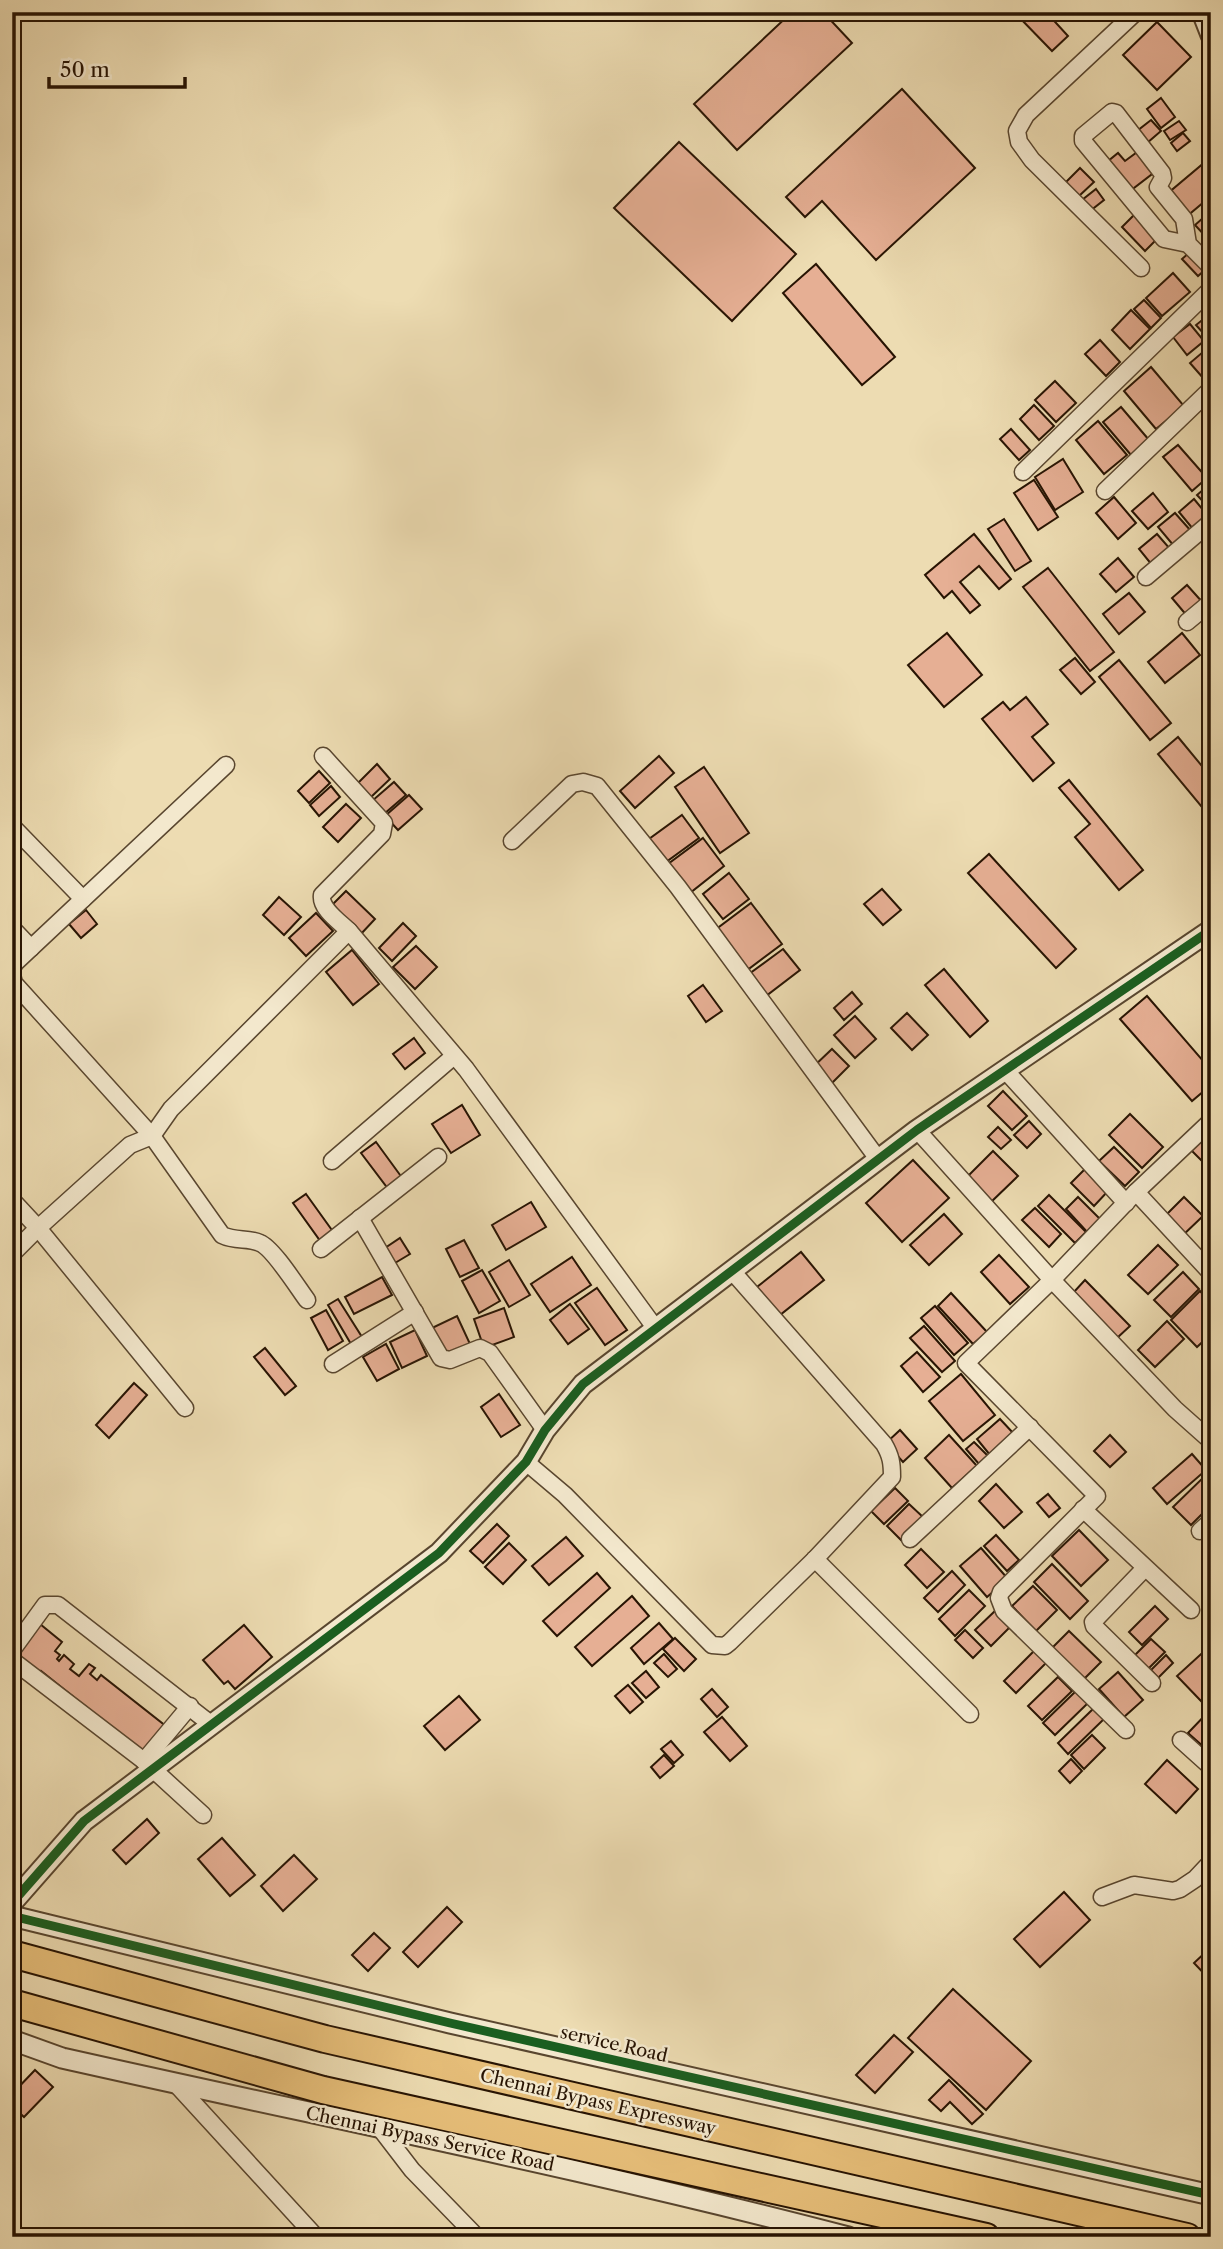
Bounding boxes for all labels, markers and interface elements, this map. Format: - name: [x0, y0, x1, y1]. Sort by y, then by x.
- scale bar: [49, 46, 186, 90]
- text: 50 m: [60, 57, 110, 82]
- street label: service Road: [558, 2021, 670, 2067]
- street label: Chennai Bypass Expressway: [478, 2064, 719, 2140]
- street label: Chennai Bypass Service Road: [304, 2102, 556, 2176]

